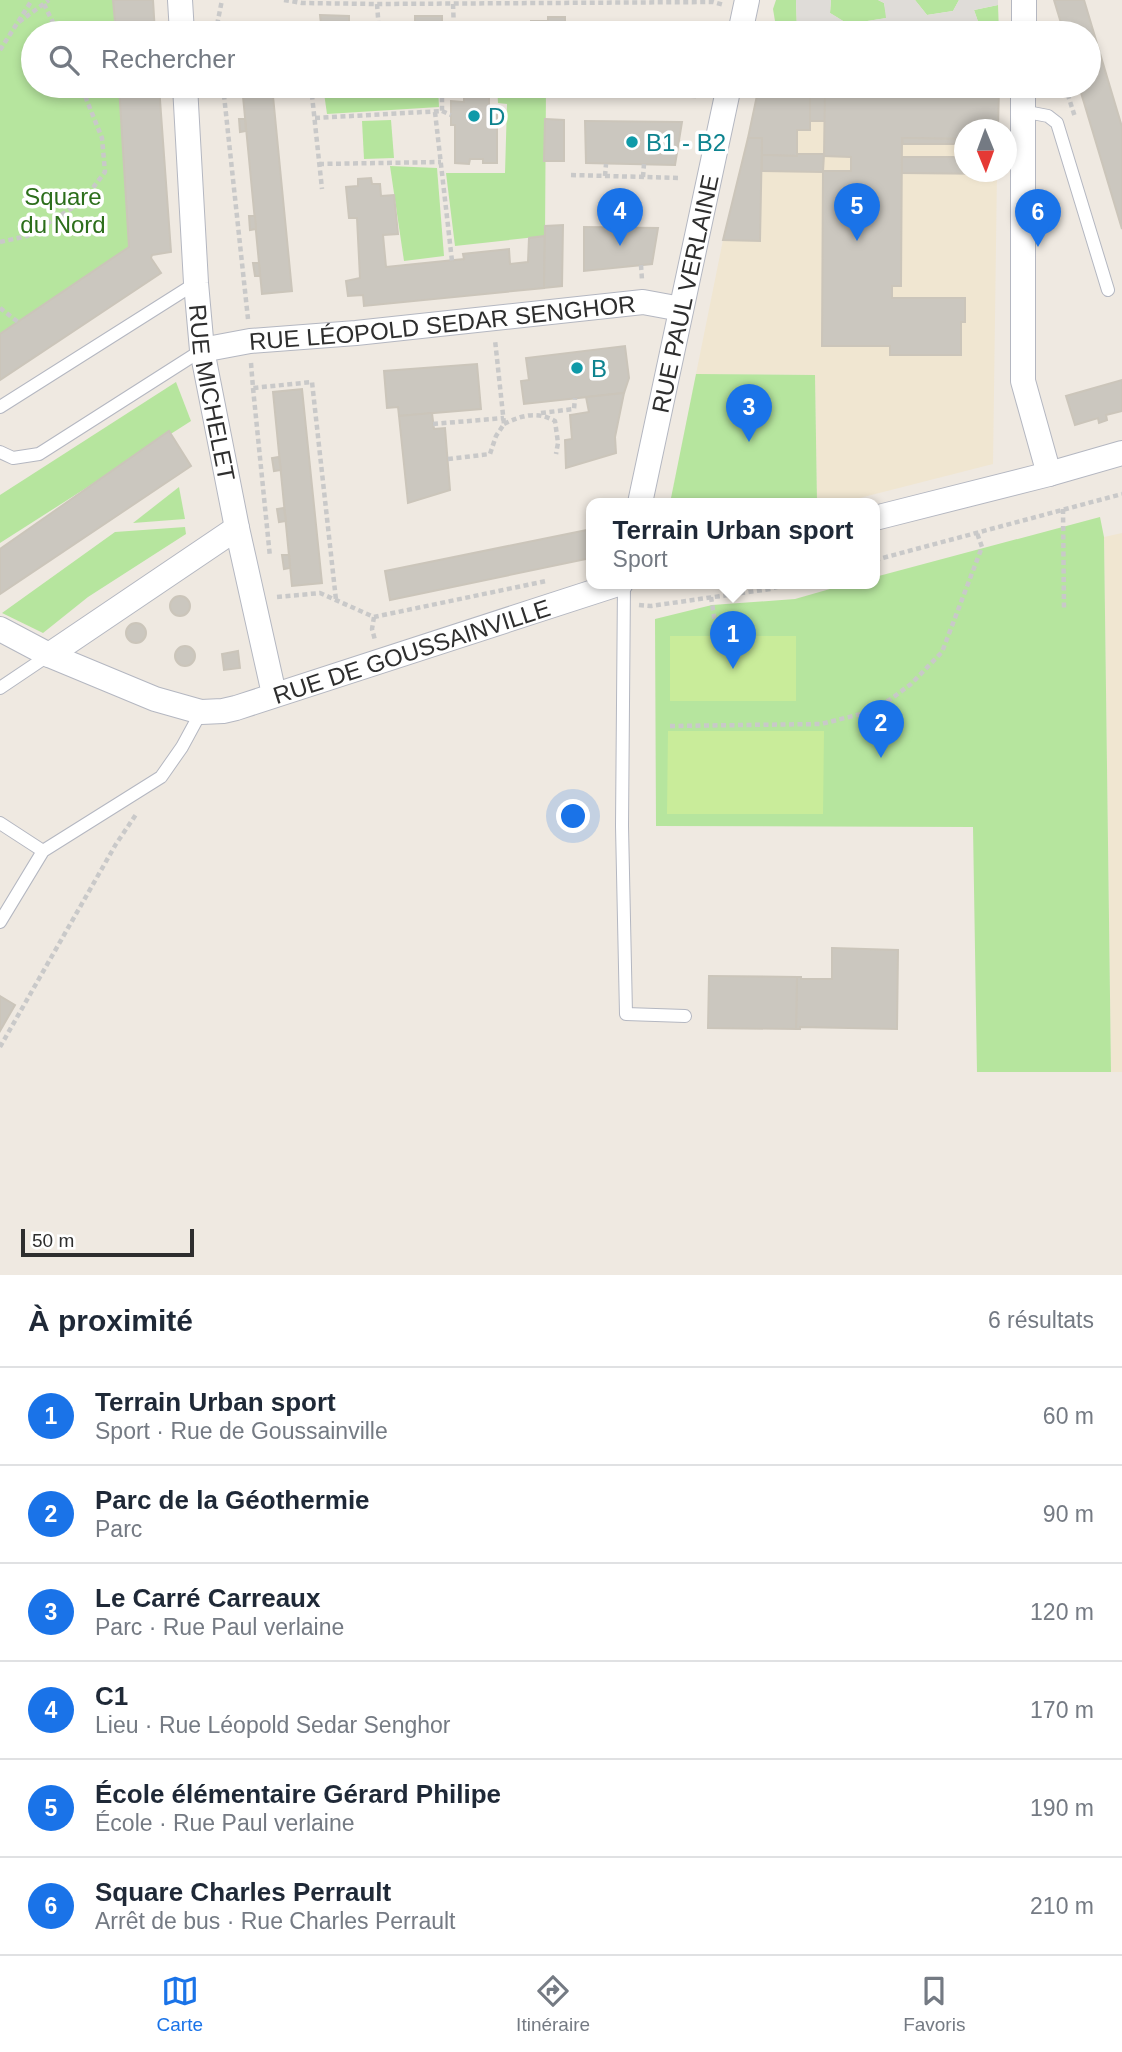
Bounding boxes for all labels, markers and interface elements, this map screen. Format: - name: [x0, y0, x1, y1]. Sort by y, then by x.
- search box: [21, 21, 1101, 98]
- icon: search: [45, 41, 83, 79]
- text: Rechercher: [101, 44, 235, 74]
- place label: D: [488, 103, 505, 130]
- marker: D: [466, 108, 482, 124]
- north arrow: [954, 119, 1017, 182]
- place label: B1 - B2: [646, 129, 726, 156]
- marker: B1 - B2: [624, 134, 640, 150]
- street label: RUE PAUL VERLAINE: [646, 172, 723, 415]
- park label: Square du Nord: [20, 183, 106, 238]
- pin: 5: [834, 183, 880, 241]
- pin: 4: [597, 188, 643, 246]
- pin: 6: [1015, 189, 1061, 247]
- street label: RUE LÉOPOLD SEDAR SENGHOR: [248, 289, 637, 355]
- street label: RUE MICHELET: [184, 303, 241, 483]
- place label: B: [591, 355, 607, 382]
- marker: B: [569, 360, 585, 376]
- pin: 3: [726, 384, 772, 442]
- popup: [586, 498, 880, 589]
- text: Terrain Urban sport: [613, 515, 853, 545]
- text: Sport: [613, 546, 668, 572]
- street label: RUE DE GOUSSAINVILLE: [270, 593, 553, 709]
- pin: 1: [710, 611, 756, 669]
- pin: 2: [858, 700, 904, 758]
- your location: [556, 799, 590, 833]
- scale bar: [21, 1226, 194, 1258]
- text: 50 m: [32, 1230, 74, 1251]
- text: À proximité: [28, 1304, 193, 1337]
- text: 6 résultats: [988, 1307, 1094, 1333]
- text: Terrain Urban sport: [95, 1387, 336, 1417]
- text: 1: [45, 1403, 57, 1429]
- text: 60 m: [1043, 1403, 1094, 1429]
- text: Sport · Rue de Goussainville: [95, 1418, 388, 1444]
- text: Parc de la Géothermie: [95, 1485, 370, 1515]
- text: 2: [45, 1501, 57, 1527]
- text: 90 m: [1043, 1501, 1094, 1527]
- text: Parc: [95, 1516, 142, 1542]
- text: Le Carré Carreaux: [95, 1583, 320, 1613]
- text: 3: [45, 1599, 57, 1625]
- text: 120 m: [1030, 1599, 1094, 1625]
- text: Parc · Rue Paul verlaine: [95, 1614, 344, 1640]
- text: C1: [95, 1681, 128, 1711]
- text: 4: [45, 1697, 57, 1723]
- text: 170 m: [1030, 1697, 1094, 1723]
- text: Lieu · Rue Léopold Sedar Senghor: [95, 1712, 450, 1738]
- text: École élémentaire Gérard Philipe: [95, 1779, 501, 1809]
- text: 5: [45, 1795, 57, 1821]
- text: 190 m: [1030, 1795, 1094, 1821]
- text: École · Rue Paul verlaine: [95, 1810, 355, 1836]
- text: Square Charles Perrault: [95, 1877, 391, 1907]
- text: 6: [45, 1893, 57, 1919]
- text: 210 m: [1030, 1893, 1094, 1919]
- text: Arrêt de bus · Rue Charles Perrault: [95, 1908, 456, 1934]
- tab: Carte: [157, 1972, 203, 2036]
- tab: Itinéraire: [516, 1972, 590, 2036]
- tab: Favoris: [903, 1972, 965, 2036]

